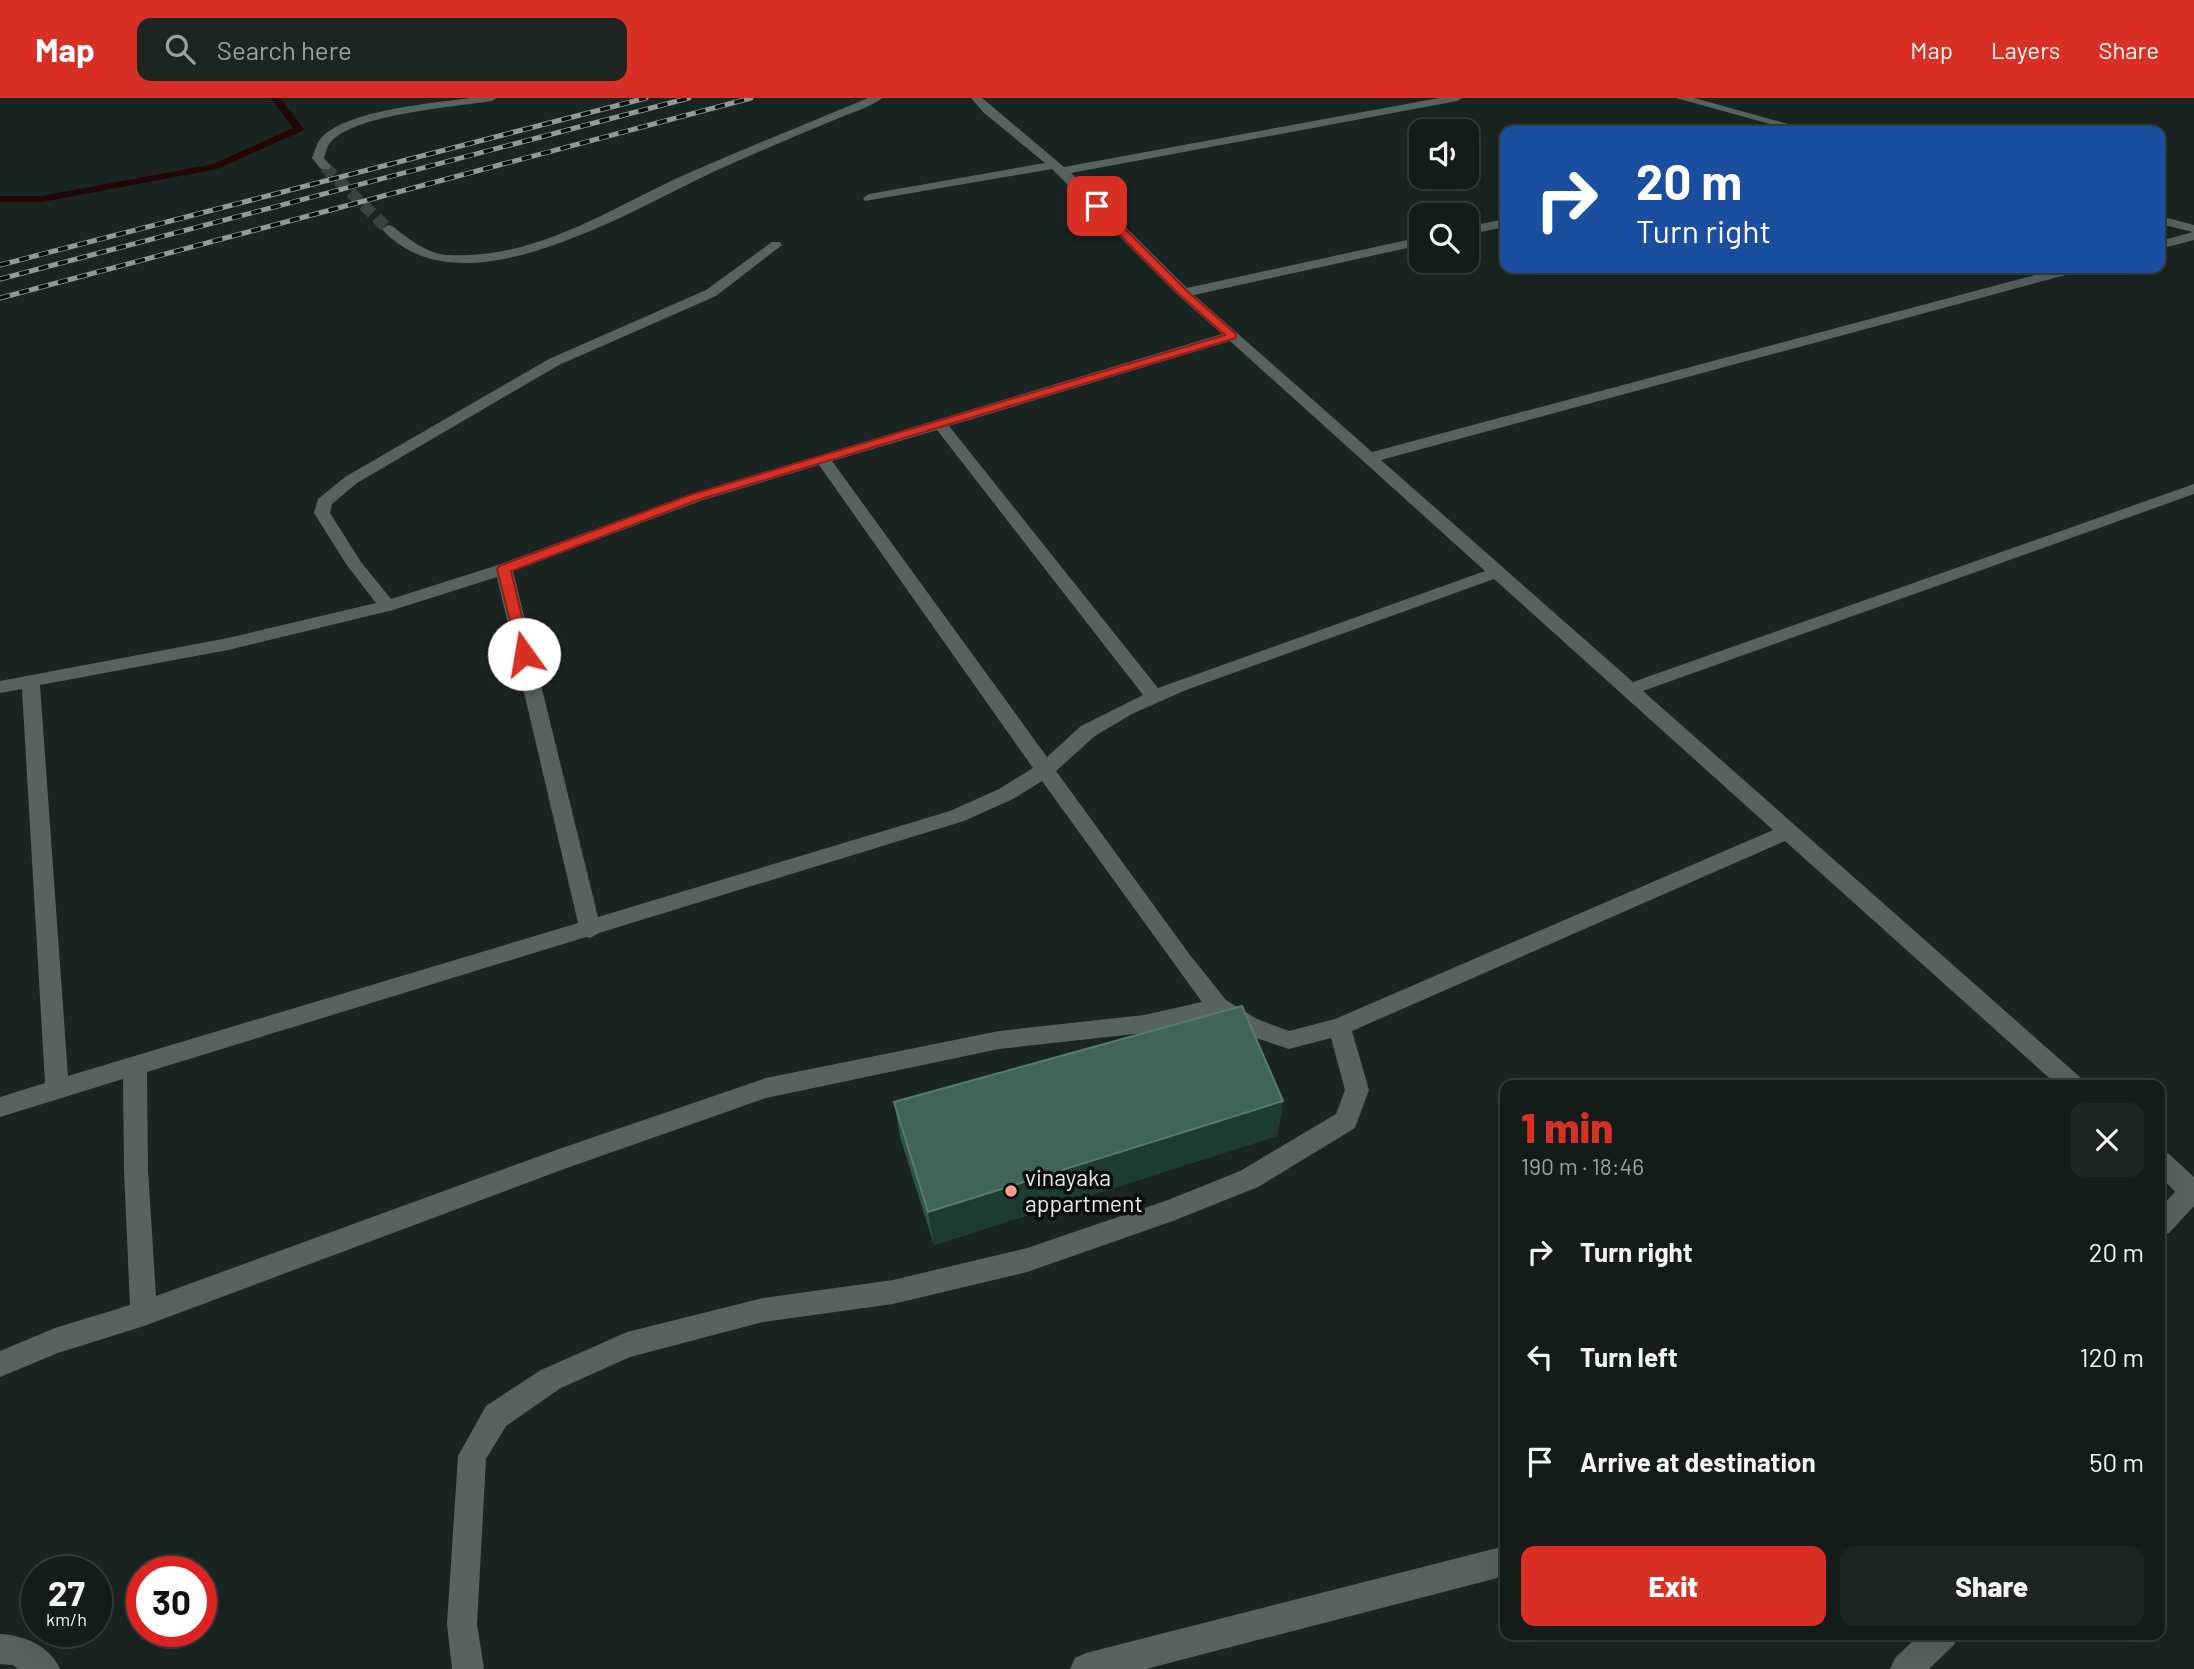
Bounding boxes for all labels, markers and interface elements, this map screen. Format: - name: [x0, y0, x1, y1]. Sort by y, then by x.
- search box: [137, 18, 627, 81]
- text: Map: [35, 29, 95, 69]
- icon: search: [161, 30, 199, 68]
- text: Search here: [217, 34, 352, 65]
- text: Map: [1910, 35, 1953, 64]
- text: Layers: [1991, 35, 2060, 64]
- text: Share: [2098, 35, 2159, 64]
- map controls: [1409, 119, 1479, 273]
- button: sound: [1409, 119, 1479, 189]
- text: 20 m: [1636, 151, 1742, 210]
- icon: right: [1521, 154, 1612, 245]
- pin: [1067, 176, 1127, 236]
- icon: arrive: [1078, 187, 1116, 225]
- button: search: [1409, 203, 1479, 273]
- text: Turn right: [1636, 211, 1771, 249]
- position arrow: [487, 617, 561, 691]
- text: 1 min: [1521, 1101, 1613, 1151]
- button: close: [2070, 1103, 2144, 1177]
- text: 190 m · 18:46: [1521, 1152, 1644, 1180]
- place label: vinayaka appartment: [1025, 1163, 1143, 1217]
- marker: vinayaka appartment: [1003, 1183, 1019, 1199]
- icon: right: [1521, 1233, 1559, 1271]
- text: Turn right: [1580, 1236, 1693, 1267]
- text: 20 m: [2089, 1236, 2144, 1267]
- icon: left: [1521, 1338, 1559, 1376]
- text: Turn left: [1580, 1341, 1678, 1372]
- text: 120 m: [2080, 1341, 2144, 1372]
- icon: arrive: [1521, 1443, 1559, 1481]
- text: Arrive at destination: [1580, 1446, 1816, 1477]
- text: 50 m: [2089, 1446, 2144, 1477]
- button: Exit: [1521, 1546, 1826, 1626]
- button: Share: [1840, 1546, 2144, 1626]
- speed limit sign: 30: [126, 1556, 217, 1647]
- text: 27: [48, 1571, 85, 1613]
- text: km/h: [46, 1608, 87, 1630]

